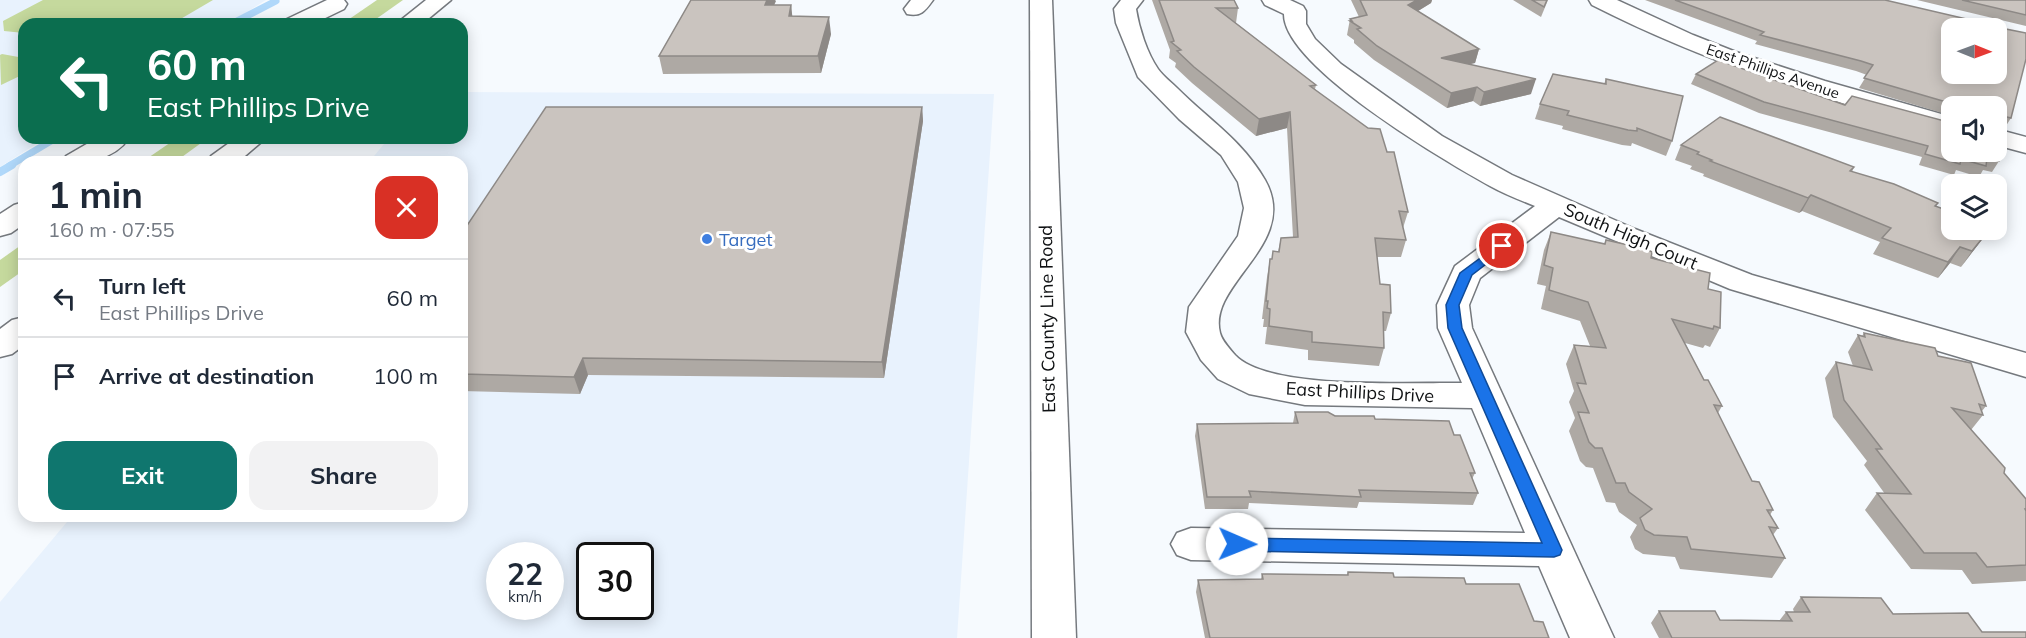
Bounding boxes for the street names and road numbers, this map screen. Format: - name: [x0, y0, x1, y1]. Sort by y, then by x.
- street label: East Phillips Avenue: [1704, 39, 1842, 103]
- street label: South High Court: [1561, 197, 1701, 275]
- street label: East County Line Road: [1034, 225, 1060, 413]
- street label: East Phillips Drive: [1285, 377, 1435, 407]

